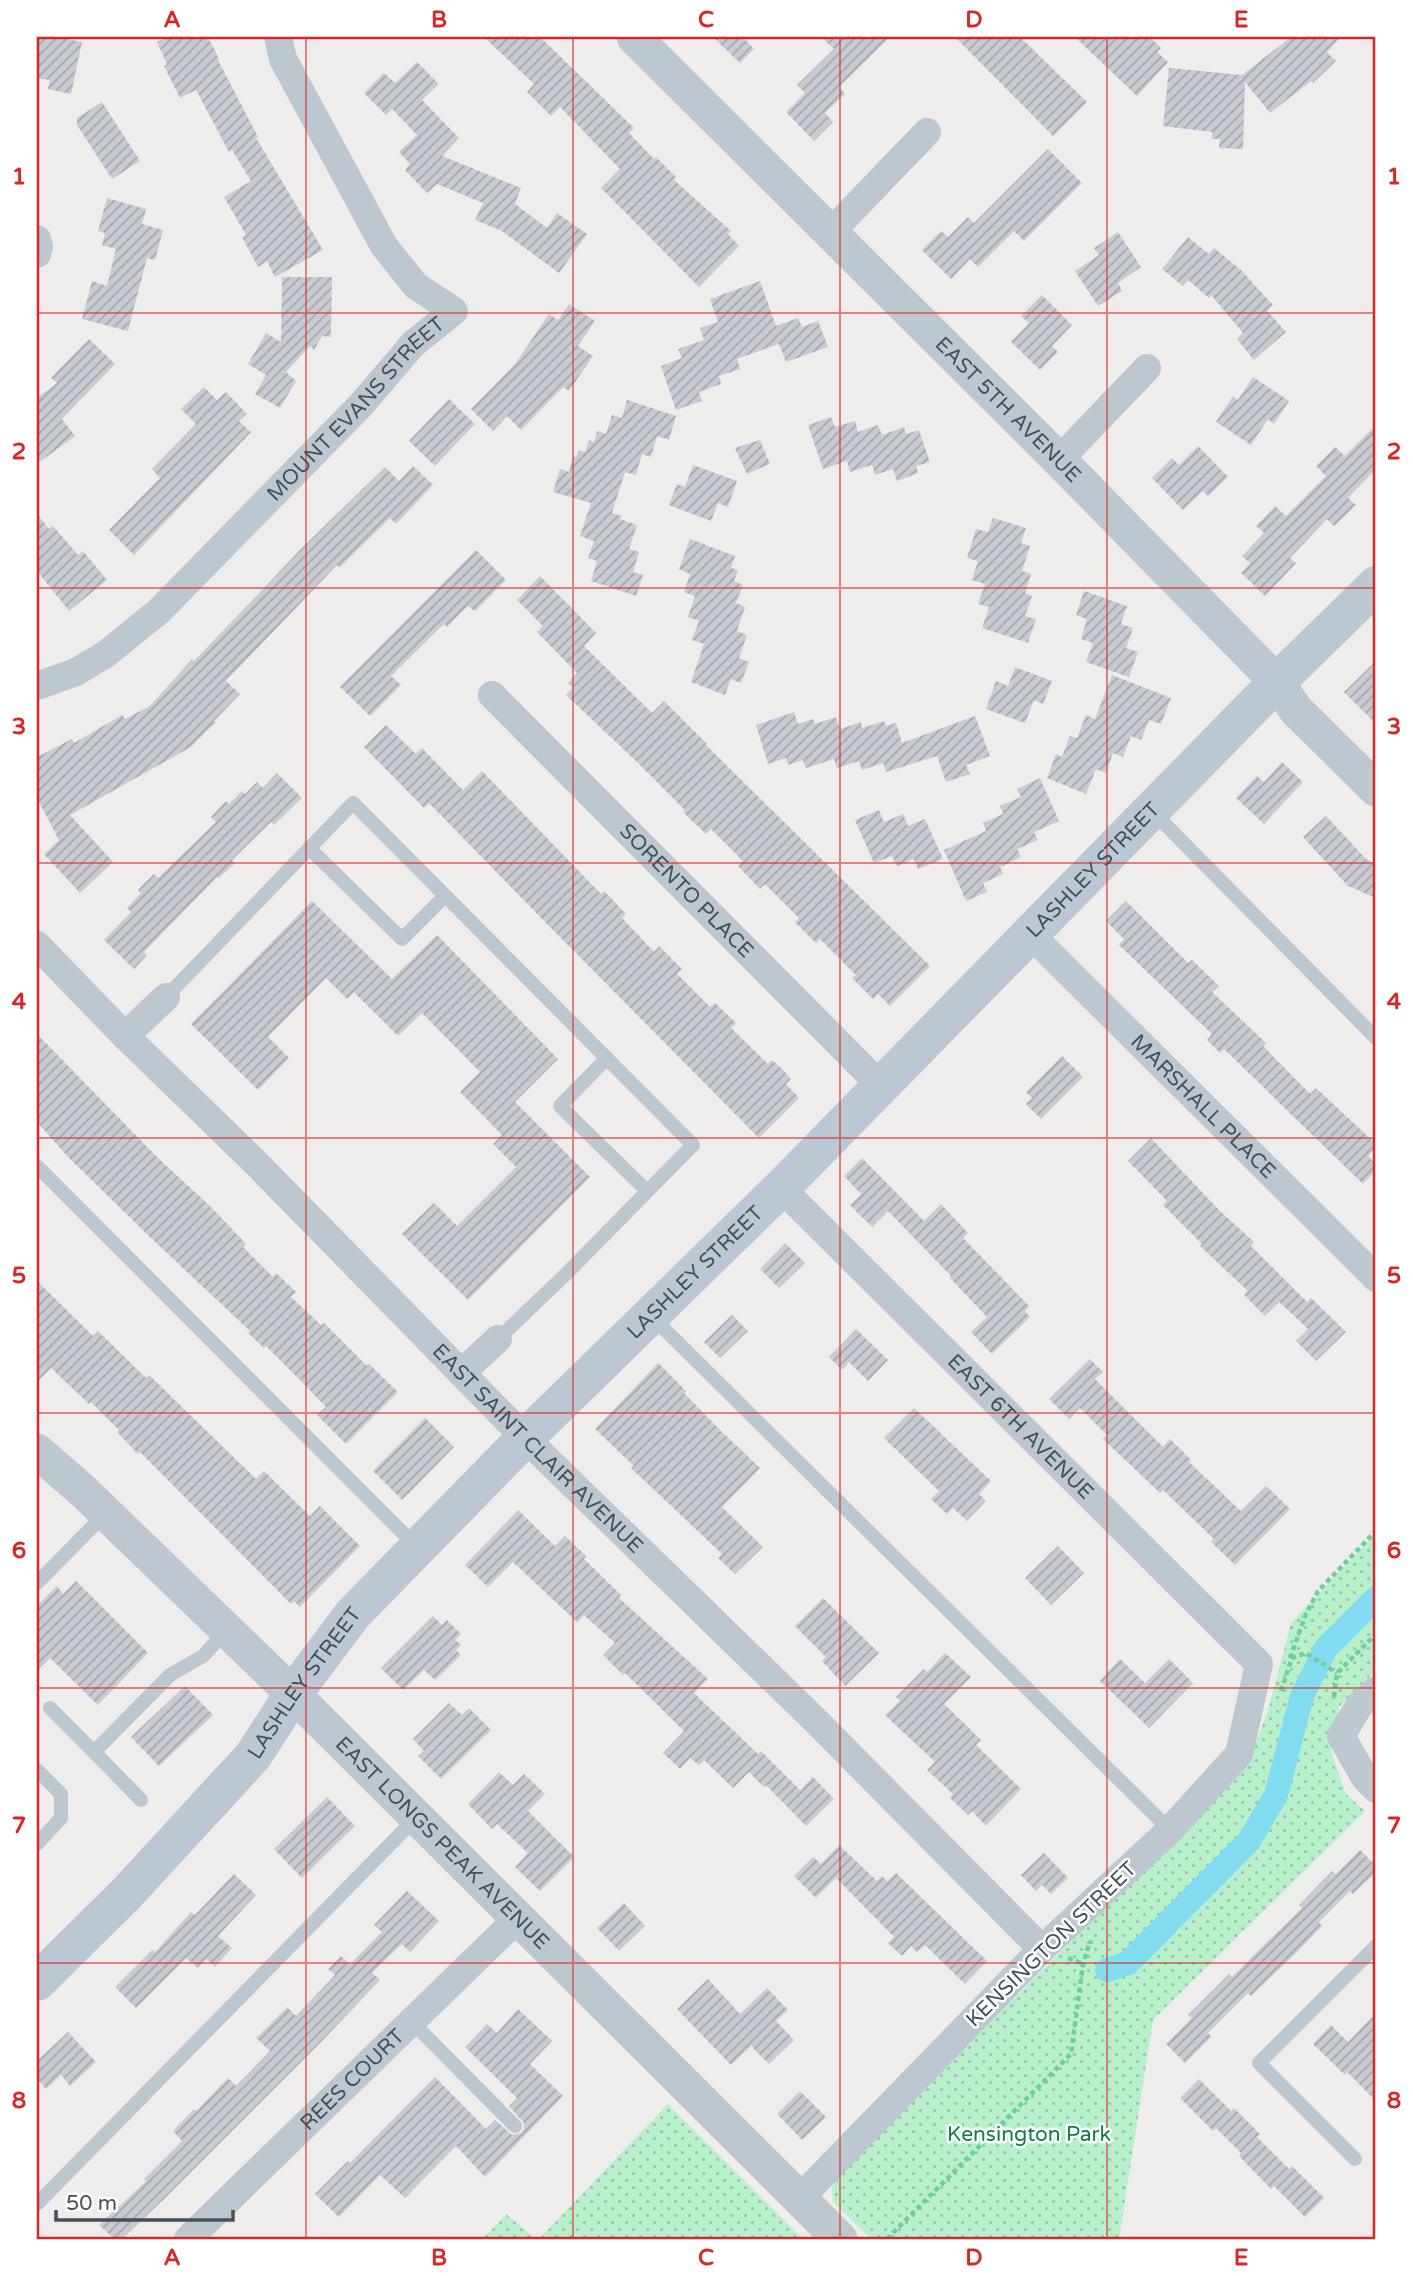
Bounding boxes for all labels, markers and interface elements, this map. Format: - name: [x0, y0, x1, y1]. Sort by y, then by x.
- text: A: [163, 6, 181, 34]
- text: B: [431, 6, 447, 34]
- text: C: [698, 6, 714, 34]
- text: D: [965, 6, 983, 34]
- text: E: [1234, 6, 1248, 34]
- text: 1: [12, 163, 26, 191]
- text: 1: [1387, 163, 1401, 191]
- street label: MOUNT EVANS STREET: [262, 312, 450, 506]
- street label: EAST 5TH AVENUE: [930, 332, 1086, 488]
- text: 2: [12, 438, 26, 466]
- text: 2: [1387, 438, 1401, 466]
- text: 3: [12, 713, 26, 741]
- text: 3: [1387, 713, 1401, 741]
- street label: LASHLEY STREET: [1021, 797, 1165, 943]
- street label: SORENTO PLACE: [614, 819, 758, 963]
- text: 4: [12, 988, 27, 1016]
- text: 4: [1387, 988, 1402, 1016]
- street label: MARSHALL PLACE: [1125, 1029, 1281, 1184]
- street label: LASHLEY STREET: [622, 1200, 769, 1344]
- text: 5: [12, 1262, 26, 1290]
- text: 5: [1387, 1262, 1401, 1290]
- street label: EAST SAINT CLAIR AVENUE: [427, 1339, 648, 1559]
- street label: EAST 6TH AVENUE: [942, 1349, 1098, 1505]
- text: 6: [12, 1537, 26, 1565]
- text: 6: [1387, 1537, 1401, 1565]
- street label: LASHLEY STREET: [243, 1602, 367, 1764]
- street label: EAST LONGS PEAK AVENUE: [330, 1732, 554, 1955]
- text: 7: [12, 1812, 26, 1840]
- text: 7: [1387, 1812, 1401, 1840]
- street label: KENSINGTON STREET: [961, 1856, 1142, 2032]
- street label: REES COURT: [295, 2023, 410, 2136]
- text: 8: [12, 2087, 26, 2115]
- text: 8: [1387, 2087, 1401, 2115]
- park label: Kensington Park: [947, 2122, 1111, 2147]
- scale bar: [56, 2178, 233, 2222]
- text: 50 m: [66, 2191, 117, 2216]
- text: A: [163, 2244, 181, 2272]
- text: B: [431, 2244, 447, 2272]
- text: C: [698, 2244, 714, 2272]
- text: D: [965, 2244, 983, 2272]
- text: E: [1234, 2244, 1248, 2272]

